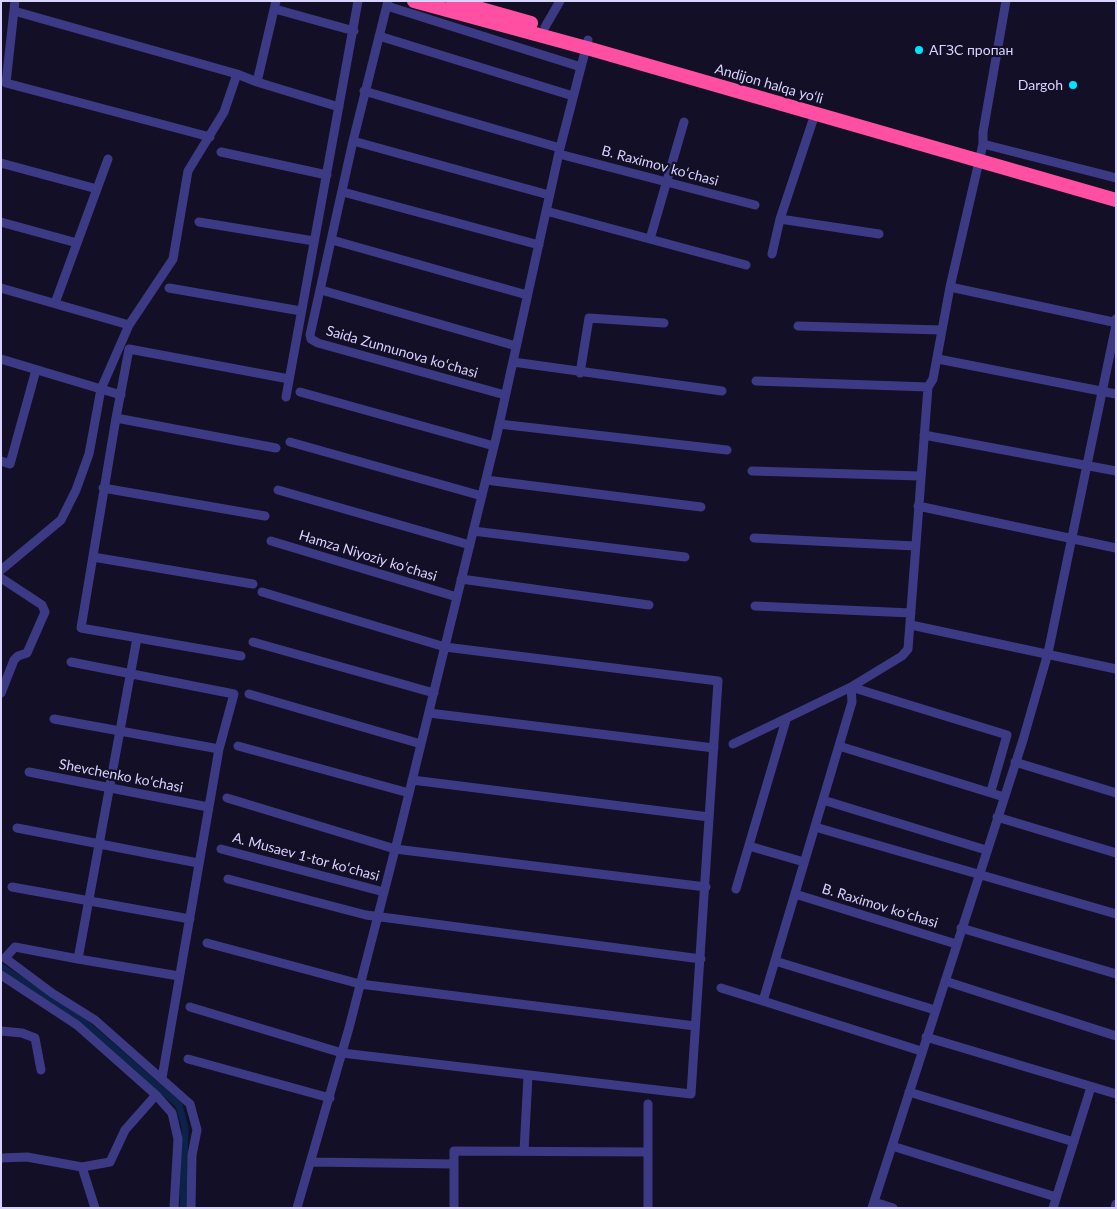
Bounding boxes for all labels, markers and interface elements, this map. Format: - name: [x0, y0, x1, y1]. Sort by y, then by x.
- place label: АГЗС пропан: [929, 42, 1013, 58]
- marker: АГЗС пропан: [913, 44, 925, 56]
- street label: Andijon halqa yo‘li: [713, 61, 825, 107]
- place label: Dargoh: [1018, 77, 1063, 93]
- marker: Dargoh: [1067, 79, 1079, 91]
- street label: B. Raximov koʻchasi: [600, 142, 720, 190]
- street label: Saida Zunnunova koʻchasi: [324, 322, 480, 382]
- street label: Hamza Niyoziy koʻchasi: [297, 527, 439, 585]
- street label: Shevchenko koʻchasi: [58, 756, 184, 796]
- street label: A. Musaev 1-tor koʻchasi: [231, 829, 381, 885]
- street label: B. Raximov koʻchasi: [820, 880, 940, 932]

